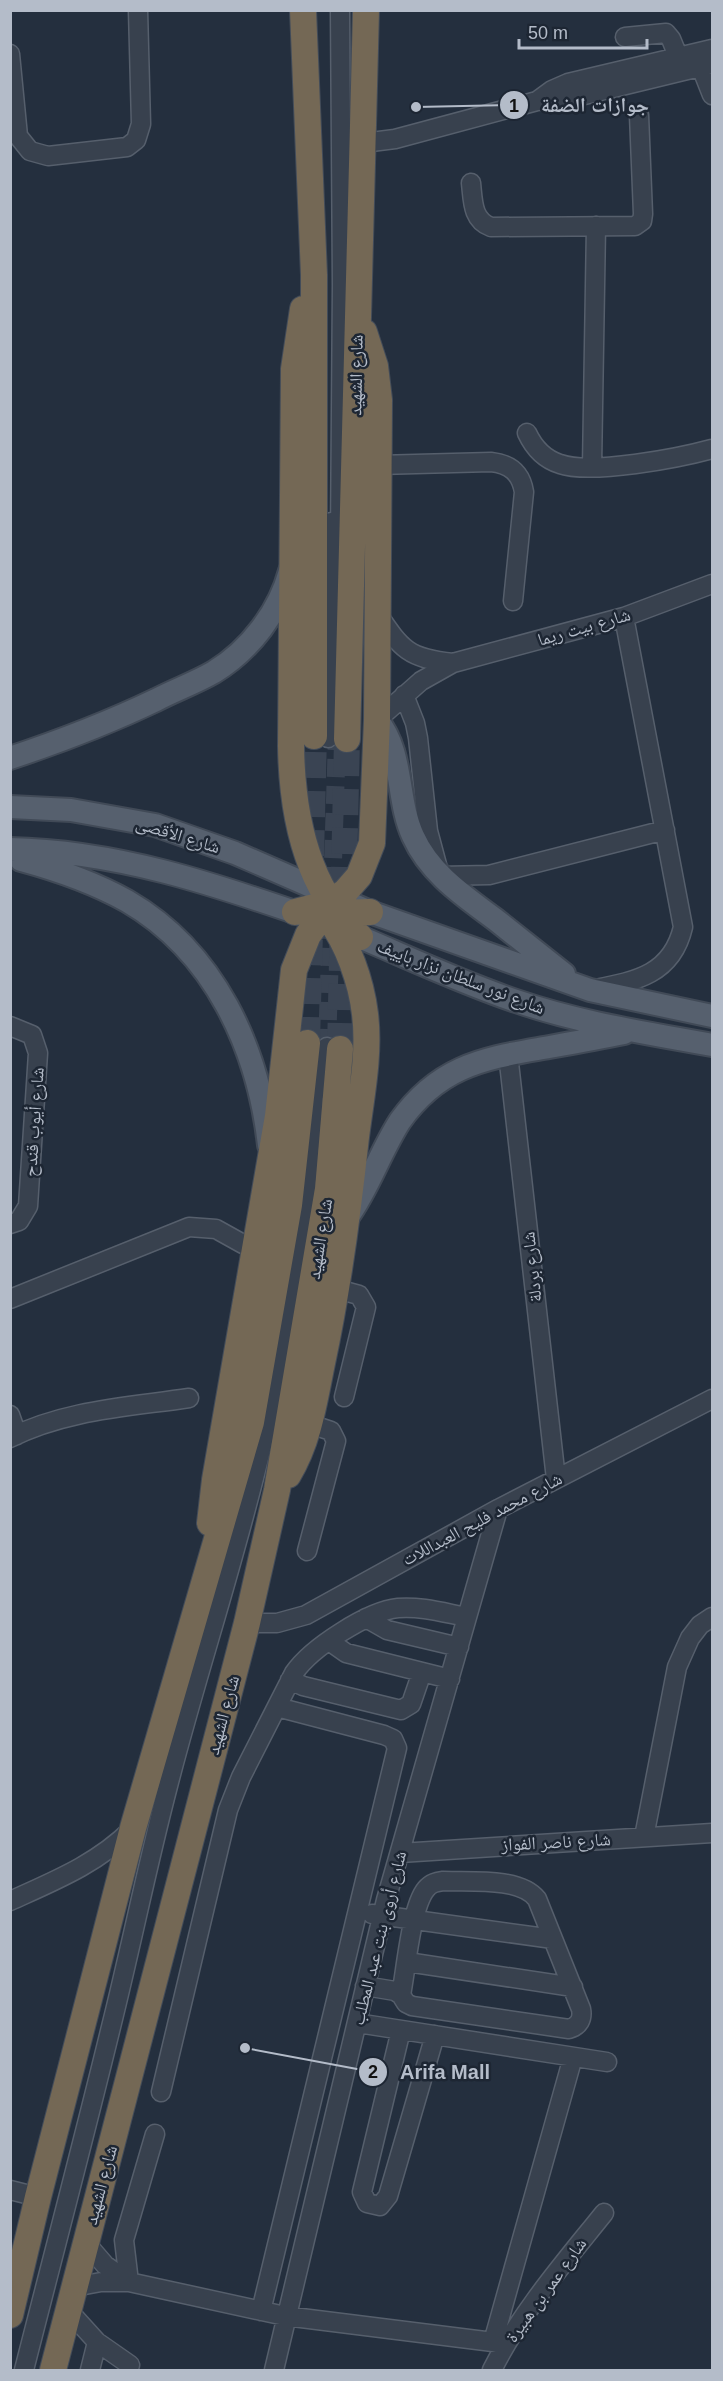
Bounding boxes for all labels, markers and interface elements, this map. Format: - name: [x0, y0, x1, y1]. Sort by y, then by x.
- scale bar: [519, 12, 646, 50]
- text: 50 m: [528, 23, 568, 43]
- callout: جوازات الضفة: [499, 86, 661, 124]
- text: جوازات الضفة: [541, 94, 649, 117]
- text: 1: [509, 96, 519, 116]
- street label: شارع الشهيد: [345, 334, 368, 416]
- street label: شارع بيت ريما: [535, 604, 633, 651]
- street label: شارع الأقصى: [133, 813, 222, 858]
- street label: شارع نور سلطان نزار باييف: [374, 936, 547, 1019]
- street label: شارع أيوب قندح: [19, 1066, 50, 1178]
- street label: شارع الشهيد: [304, 1197, 337, 1281]
- street label: شارع بردلة: [518, 1231, 547, 1303]
- street label: شارع محمد فليح العبداللات: [399, 1468, 566, 1571]
- street label: شارع الشهيد: [203, 1673, 244, 1757]
- street label: شارع ناصر الفواز: [500, 1829, 611, 1856]
- street label: شارع أروى بنت عبد المطلب: [347, 1849, 411, 2027]
- callout: Arifa Mall: [358, 2053, 502, 2091]
- text: Arifa Mall: [400, 2061, 490, 2083]
- text: 2: [368, 2062, 378, 2082]
- street label: شارع الشهيد: [81, 2143, 122, 2227]
- street label: شارع عمر بن هبيرة: [501, 2234, 591, 2347]

